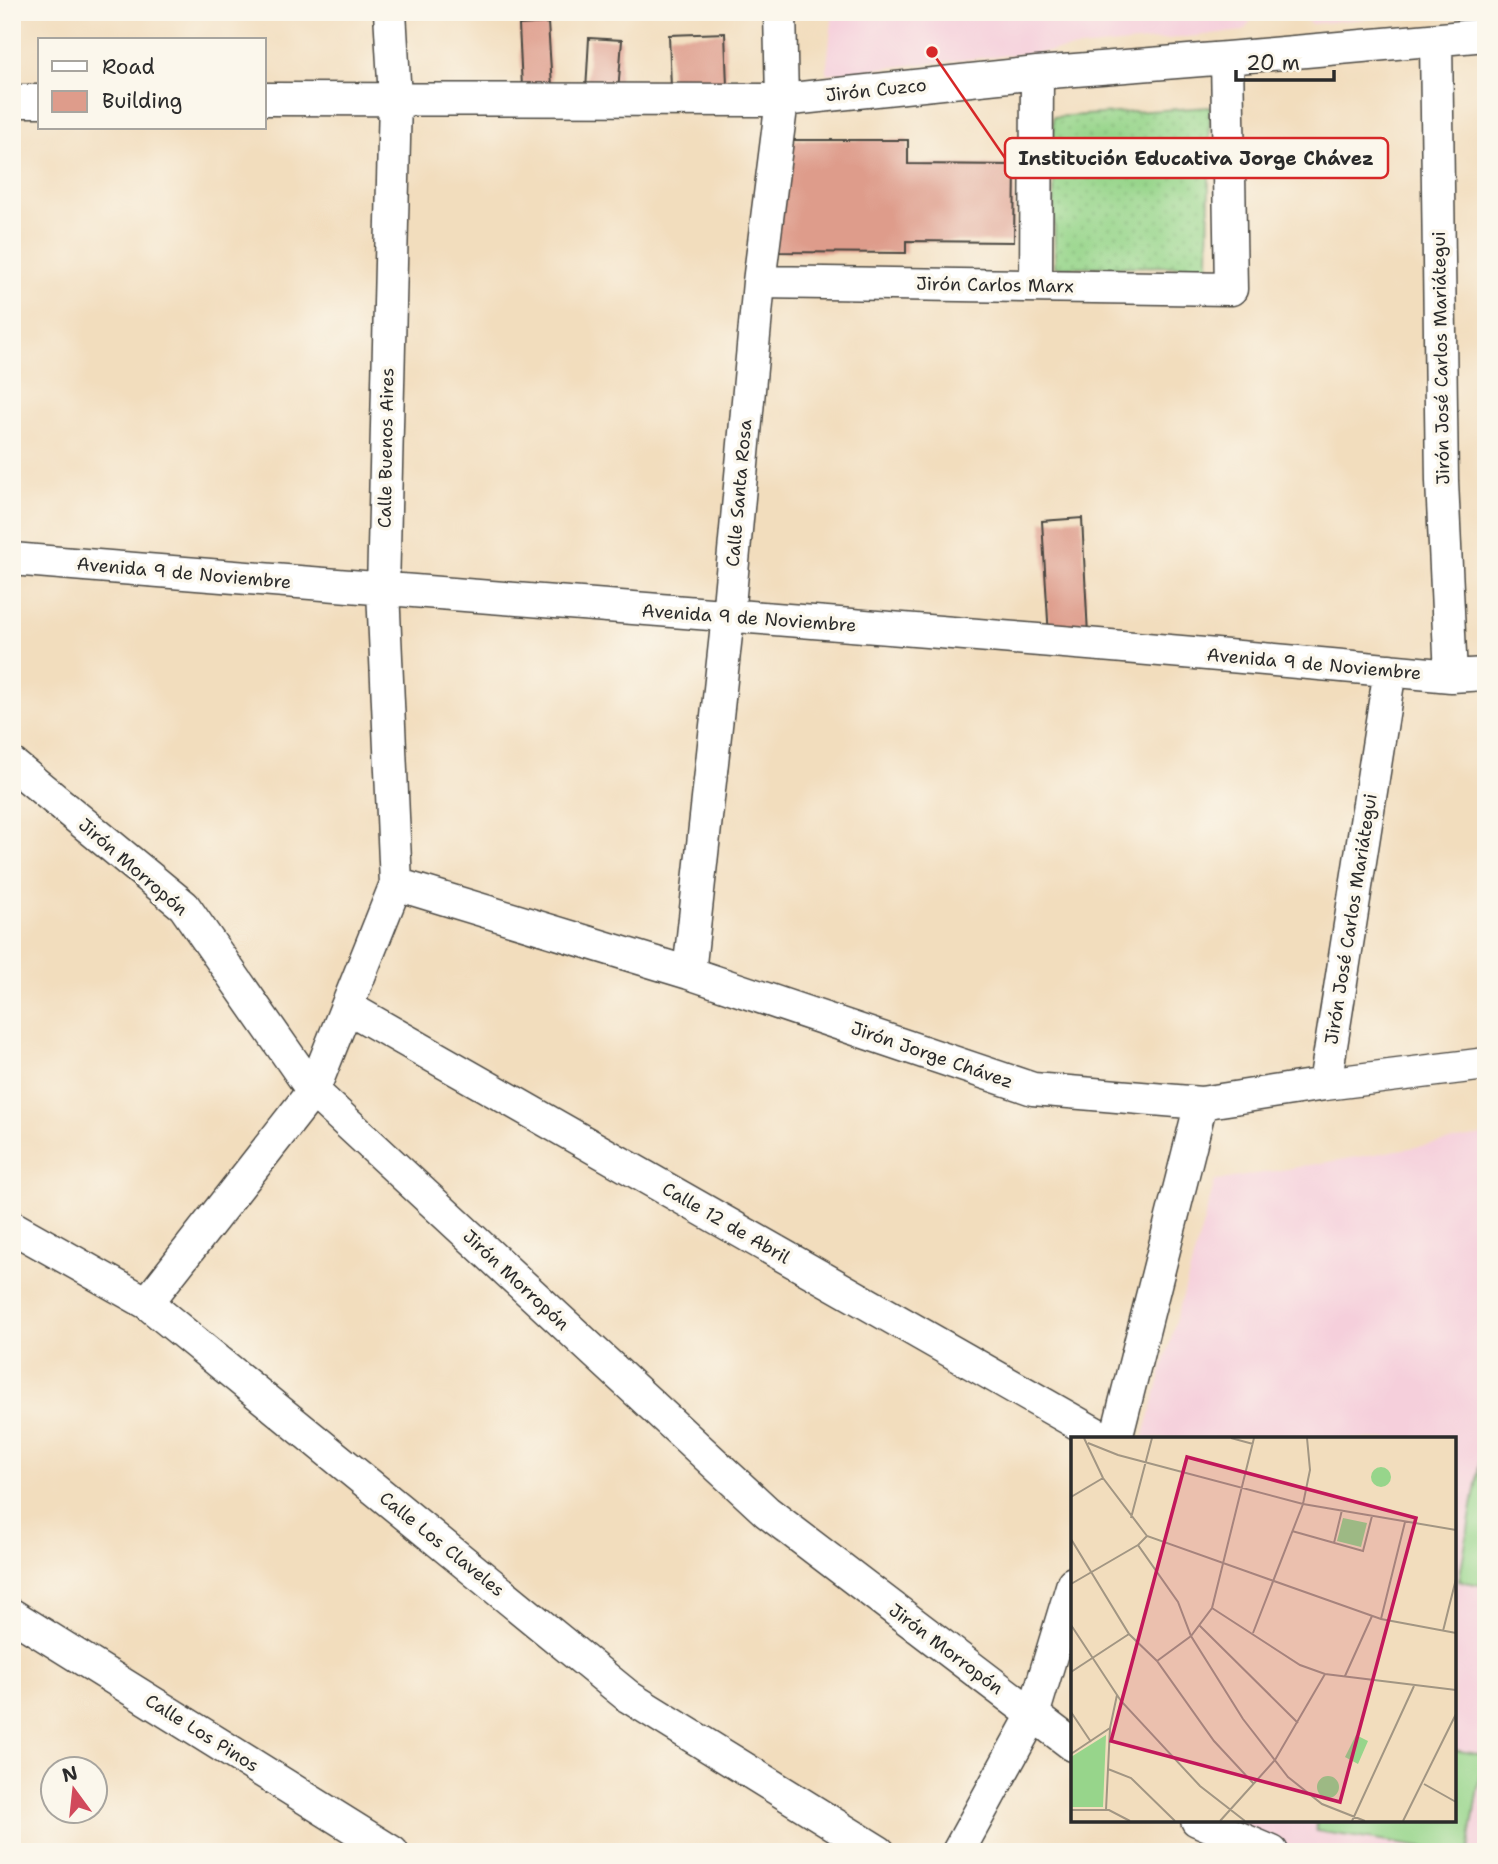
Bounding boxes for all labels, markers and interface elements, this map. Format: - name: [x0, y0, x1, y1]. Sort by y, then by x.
- legend: [38, 38, 266, 130]
- scale bar: [1236, 38, 1334, 82]
- text: 20 m: [1246, 49, 1300, 77]
- text: Road: [102, 53, 155, 81]
- street label: Jirón Cuzco: [824, 73, 928, 107]
- text: Building: [102, 87, 182, 115]
- callout: Institución Educativa Jorge Chávez: [1005, 138, 1388, 178]
- text: Institución Educativa Jorge Chávez: [1018, 146, 1374, 171]
- street label: Jirón José Carlos Mariátegui: [1427, 231, 1455, 485]
- street label: Jirón Carlos Marx: [916, 272, 1074, 298]
- street label: Calle Buenos Aires: [373, 368, 399, 528]
- street label: Calle Santa Rosa: [721, 418, 757, 568]
- street label: Avenida 9 de Noviembre: [76, 552, 292, 594]
- street label: Avenida 9 de Noviembre: [641, 599, 857, 637]
- street label: Avenida 9 de Noviembre: [1206, 643, 1422, 685]
- street label: Jirón José Carlos Mariátegui: [1319, 792, 1383, 1046]
- street label: Jirón Morropón: [73, 813, 193, 921]
- street label: Jirón Jorge Chávez: [848, 1016, 1016, 1094]
- street label: Calle 12 de Abril: [658, 1177, 795, 1270]
- street label: Jirón Morropón: [458, 1224, 574, 1336]
- inset map: [1071, 1437, 1456, 1822]
- street label: Calle Los Claveles: [374, 1486, 510, 1602]
- street label: Jirón Morropón: [884, 1598, 1008, 1700]
- street label: Calle Los Pinos: [141, 1688, 263, 1778]
- north arrow: [38, 1756, 108, 1826]
- text: N: [59, 1760, 80, 1788]

